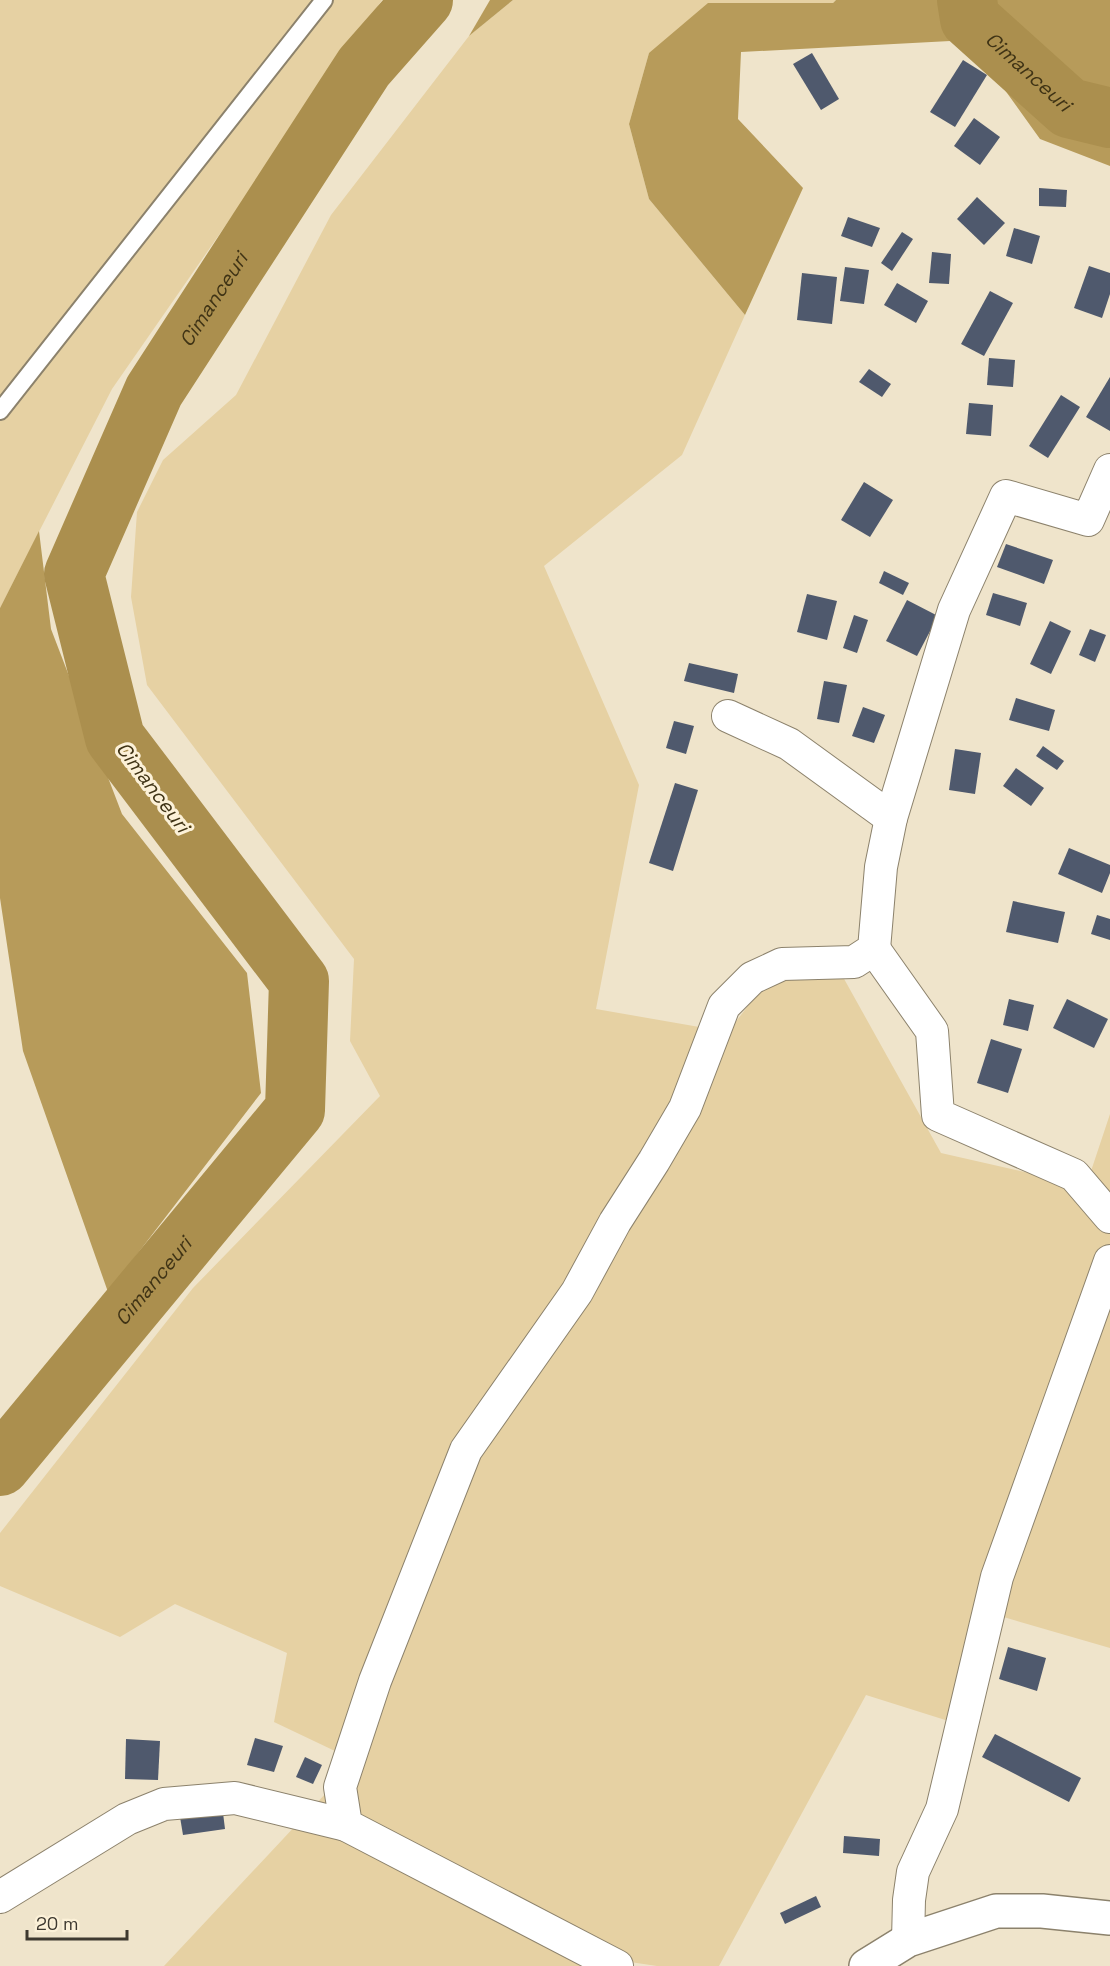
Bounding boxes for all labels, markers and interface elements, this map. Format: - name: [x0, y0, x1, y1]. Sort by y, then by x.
- water label: Cimanceuri: [980, 26, 1079, 119]
- water label: Cimanceuri: [173, 246, 255, 352]
- water label: Cimanceuri: [110, 736, 197, 839]
- water label: Cimanceuri: [109, 1230, 199, 1331]
- scale bar: [27, 1903, 128, 1941]
- text: 20 m: [36, 1912, 79, 1935]

